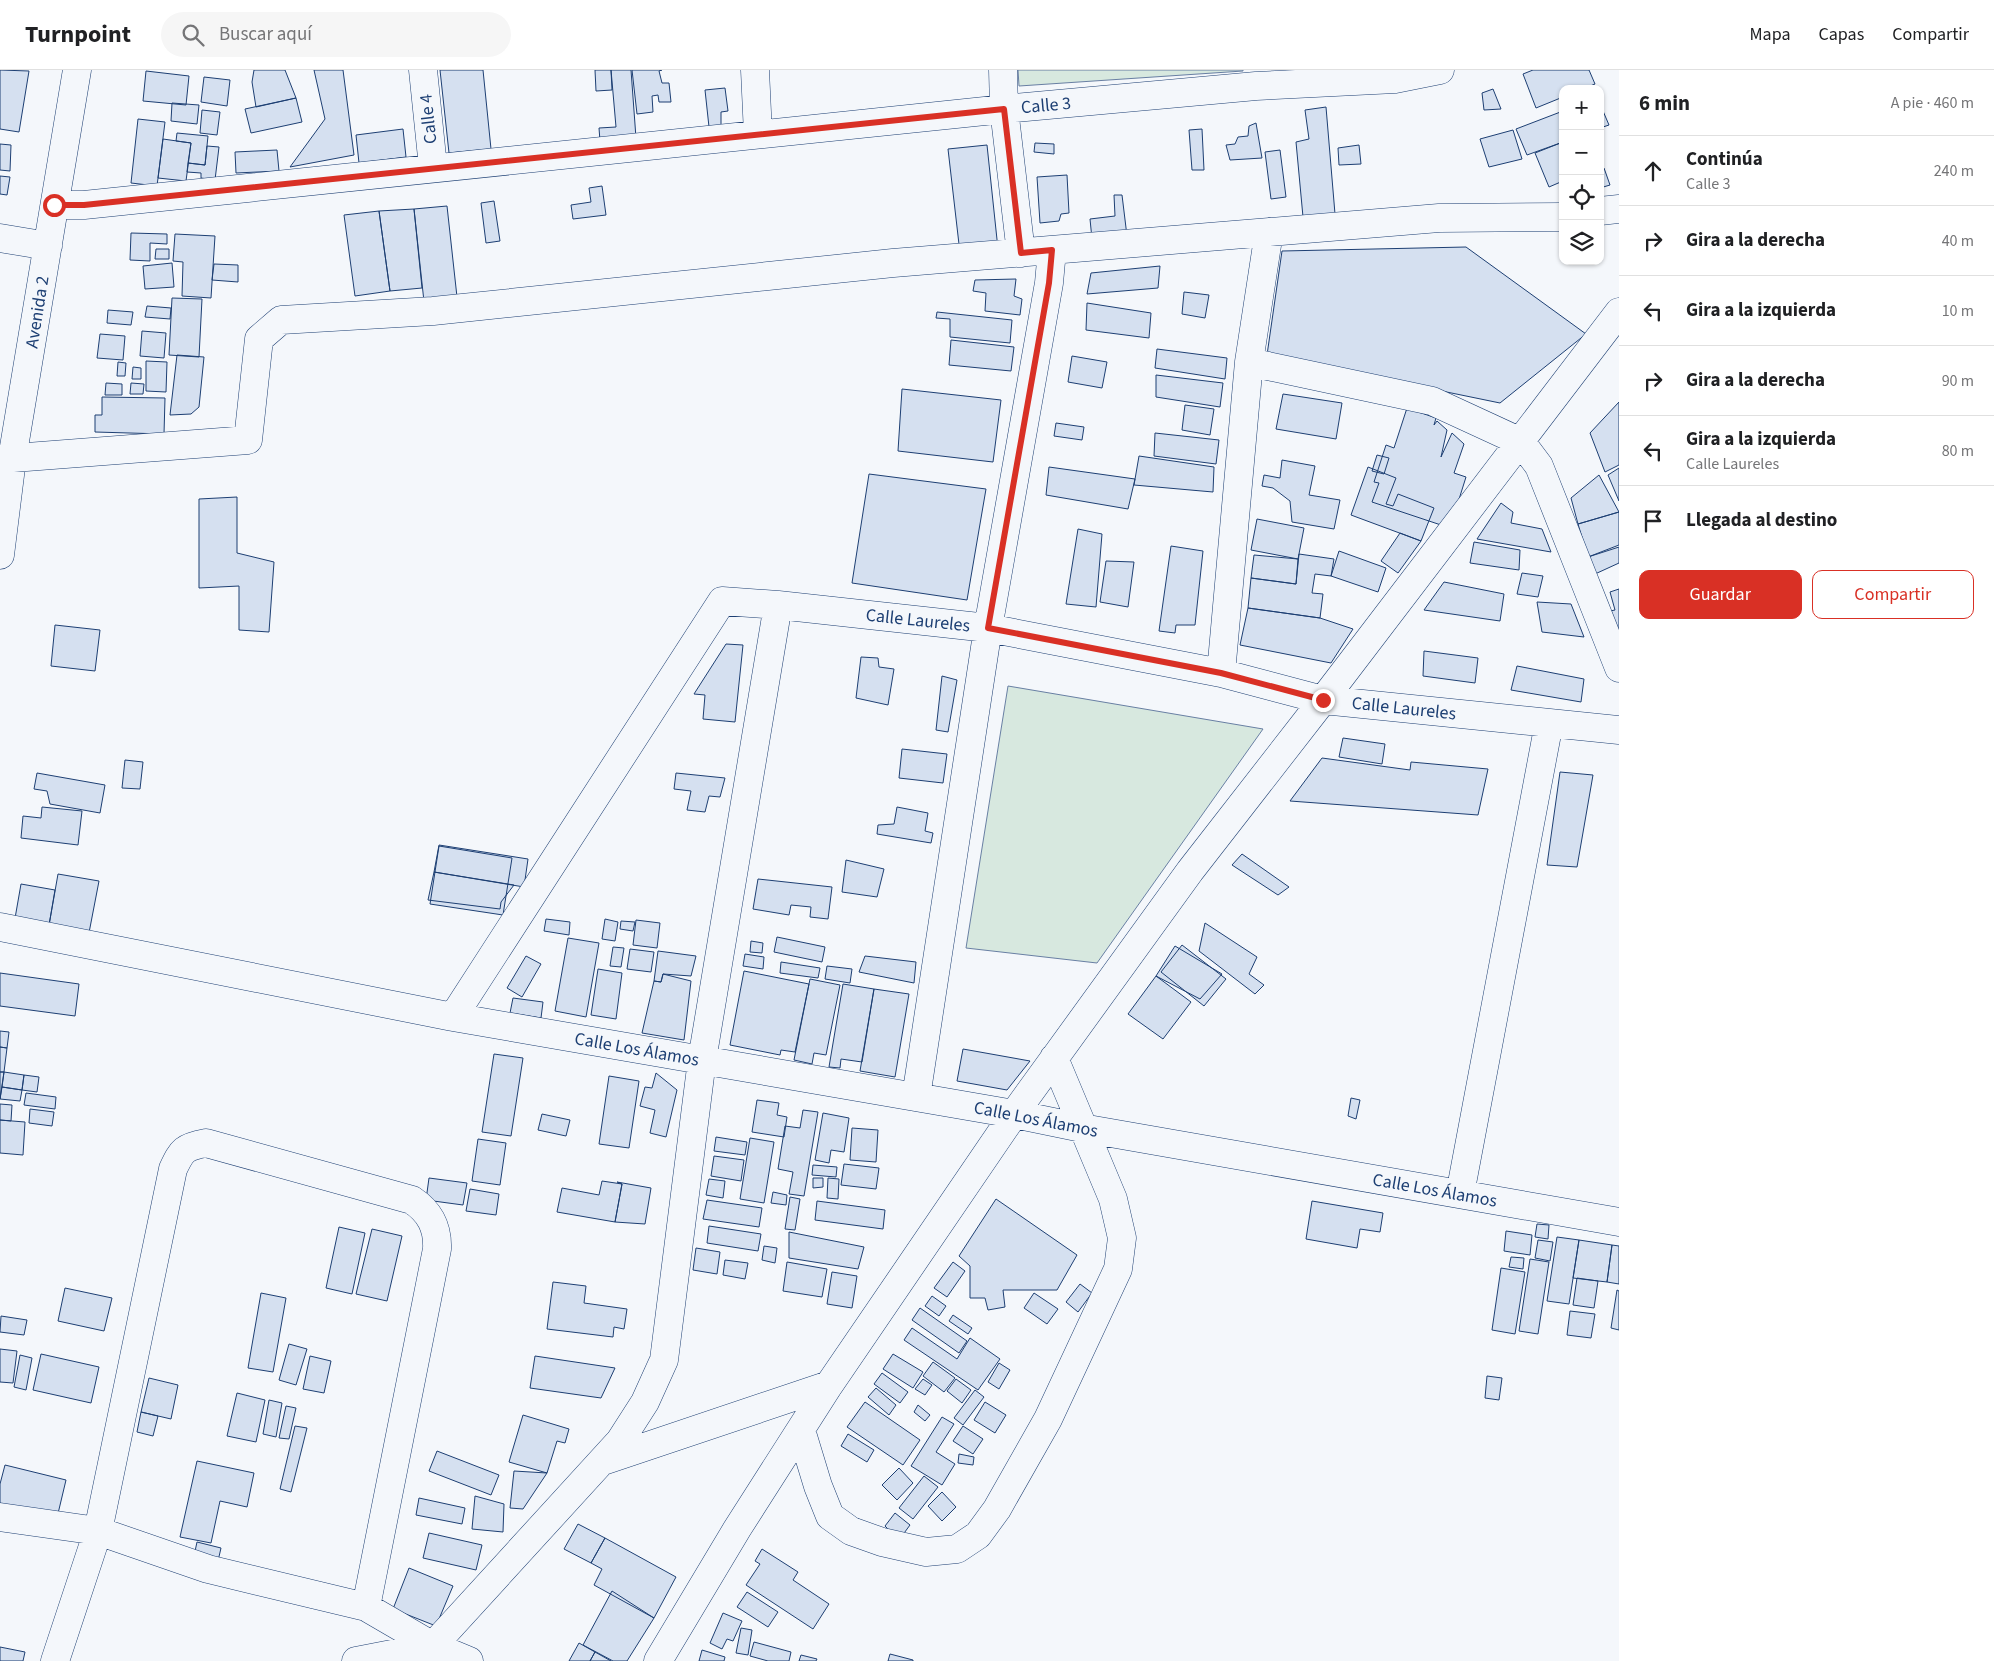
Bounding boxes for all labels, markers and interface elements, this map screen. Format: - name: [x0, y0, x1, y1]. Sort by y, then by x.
- search box: [161, 12, 511, 57]
- text: Turnpoint: [25, 17, 131, 52]
- icon: search: [179, 21, 207, 49]
- text: Buscar aquí: [219, 21, 312, 48]
- text: Mapa: [1750, 22, 1791, 47]
- text: Capas: [1819, 22, 1864, 47]
- text: Compartir: [1892, 22, 1969, 47]
- map controls: [1559, 85, 1604, 265]
- button: +: [1559, 85, 1604, 130]
- text: 6 min: [1639, 88, 1690, 118]
- street label: Calle 3: [1020, 91, 1072, 120]
- text: A pie · 460 m: [1891, 92, 1974, 114]
- street label: Calle 4: [413, 93, 444, 145]
- button: −: [1559, 130, 1604, 175]
- text: Continúa: [1686, 146, 1763, 173]
- icon: ahead: [1639, 157, 1667, 185]
- text: 240 m: [1934, 160, 1974, 182]
- text: Calle 3: [1686, 173, 1730, 195]
- button: locate: [1559, 175, 1604, 220]
- route start: [43, 194, 66, 217]
- button: layers: [1559, 220, 1604, 265]
- icon: right: [1639, 227, 1667, 255]
- text: Gira a la derecha: [1686, 227, 1825, 254]
- text: 40 m: [1942, 230, 1974, 252]
- street label: Avenida 2: [19, 274, 56, 350]
- icon: left: [1639, 297, 1667, 325]
- text: Gira a la izquierda: [1686, 297, 1836, 324]
- text: 10 m: [1942, 300, 1974, 322]
- icon: right: [1639, 367, 1667, 395]
- text: Gira a la derecha: [1686, 367, 1825, 394]
- text: 90 m: [1942, 370, 1974, 392]
- text: Gira a la izquierda: [1686, 426, 1836, 453]
- icon: left: [1639, 437, 1667, 465]
- text: 80 m: [1942, 440, 1974, 462]
- text: Calle Laureles: [1686, 453, 1779, 475]
- icon: arrive: [1639, 507, 1667, 535]
- text: Llegada al destino: [1686, 507, 1837, 534]
- button: Guardar: [1639, 570, 1802, 619]
- button: Compartir: [1812, 570, 1974, 619]
- street label: Calle Laureles: [865, 603, 971, 638]
- route end: [1312, 689, 1335, 712]
- street label: Calle Laureles: [1351, 691, 1457, 726]
- street label: Calle Los Álamos: [573, 1026, 701, 1073]
- street label: Calle Los Álamos: [972, 1095, 1100, 1144]
- street label: Calle Los Álamos: [1371, 1167, 1499, 1214]

